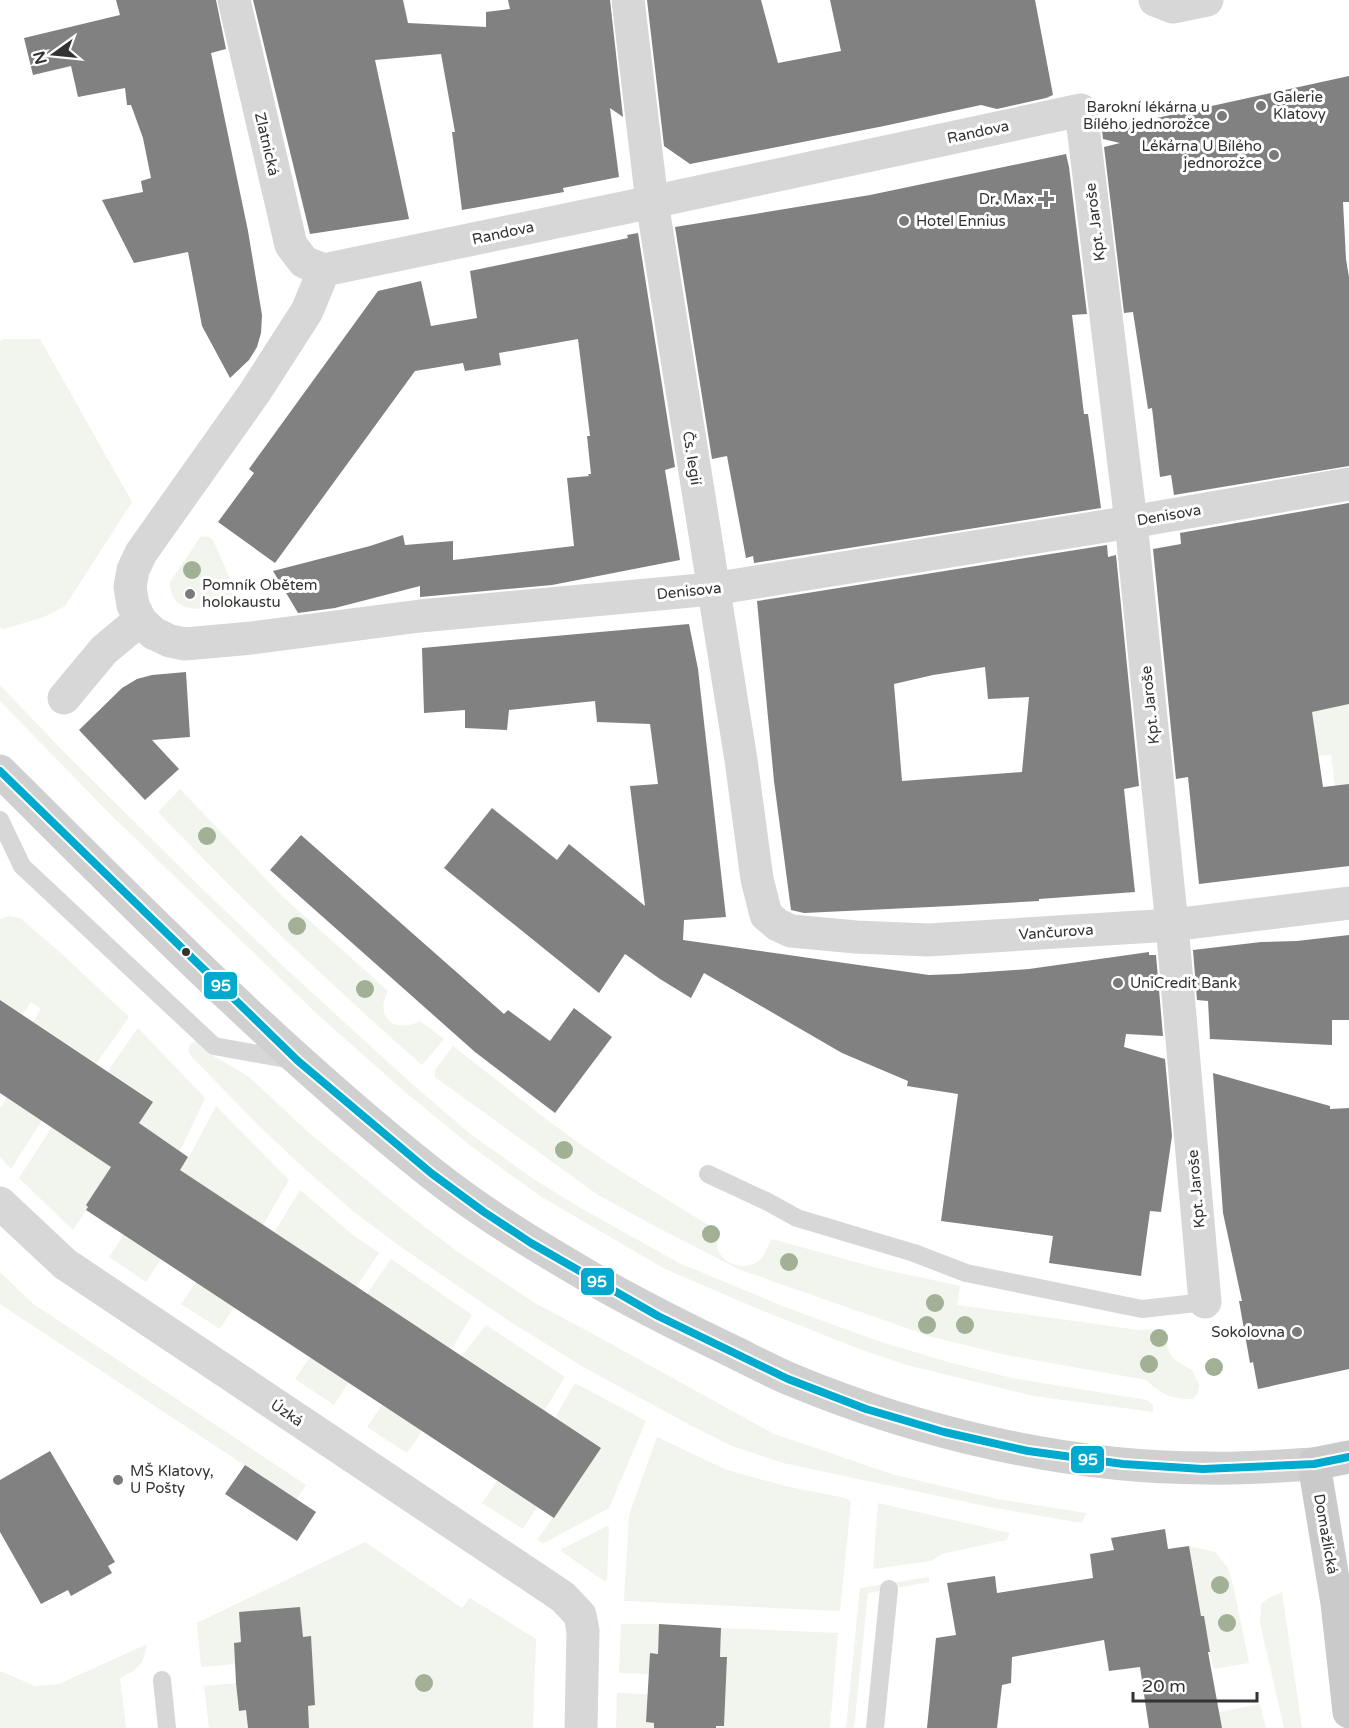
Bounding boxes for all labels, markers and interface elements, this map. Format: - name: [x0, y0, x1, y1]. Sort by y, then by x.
- north arrow: [24, 24, 84, 84]
- text: N: [29, 49, 52, 66]
- place label: Galerie Klatovy: [1273, 88, 1326, 123]
- place label: Barokní lékárna u Bílého jednorožce: [1083, 98, 1210, 133]
- marker: Galerie Klatovy: [1254, 99, 1268, 113]
- marker: Barokní lékárna u Bílého jednorožce: [1215, 109, 1229, 123]
- street label: Zlatnická: [251, 110, 283, 178]
- street label: Randova: [945, 117, 1011, 147]
- place label: Lékárna U Bílého jednorožce: [1141, 137, 1262, 172]
- marker: Lékárna U Bílého jednorožce: [1267, 148, 1281, 162]
- street label: Kpt. Jaroše: [1081, 182, 1109, 262]
- place label: Dr. Max: [979, 190, 1034, 208]
- marker: Dr. Max: [1039, 192, 1053, 206]
- place label: Hotel Ennius: [916, 212, 1006, 230]
- marker: Hotel Ennius: [897, 214, 911, 228]
- street label: Randova: [470, 218, 536, 248]
- street label: Čs. legií: [679, 430, 705, 487]
- street label: Denisova: [1136, 501, 1202, 529]
- place label: Pomník Obětem holokaustu: [202, 576, 318, 611]
- street label: Denisova: [656, 579, 722, 603]
- marker: Pomník Obětem holokaustu: [183, 587, 197, 601]
- street label: Kpt. Jaroše: [1137, 665, 1163, 745]
- street label: Vančurova: [1018, 920, 1094, 944]
- unlabelled marker: [180, 946, 192, 958]
- line badge: 95: [203, 971, 238, 1000]
- place label: UniCredit Bank: [1130, 974, 1237, 992]
- text: 95: [211, 976, 231, 996]
- marker: UniCredit Bank: [1111, 976, 1125, 990]
- street label: Kpt. Jaroše: [1184, 1149, 1208, 1229]
- line badge: 95: [580, 1267, 615, 1296]
- text: 95: [587, 1272, 607, 1292]
- place label: Sokolovna: [1211, 1323, 1285, 1341]
- marker: Sokolovna: [1290, 1325, 1304, 1339]
- street label: Úzká: [267, 1396, 307, 1430]
- line badge: 95: [1070, 1445, 1105, 1474]
- text: 95: [1078, 1450, 1098, 1470]
- place label: MŠ Klatovy, U Pošty: [130, 1462, 214, 1497]
- marker: MŠ Klatovy, U Pošty: [111, 1473, 125, 1487]
- street label: Domažlická: [1310, 1492, 1342, 1576]
- scale bar: [1133, 1665, 1258, 1703]
- text: 20 m: [1142, 1675, 1186, 1697]

